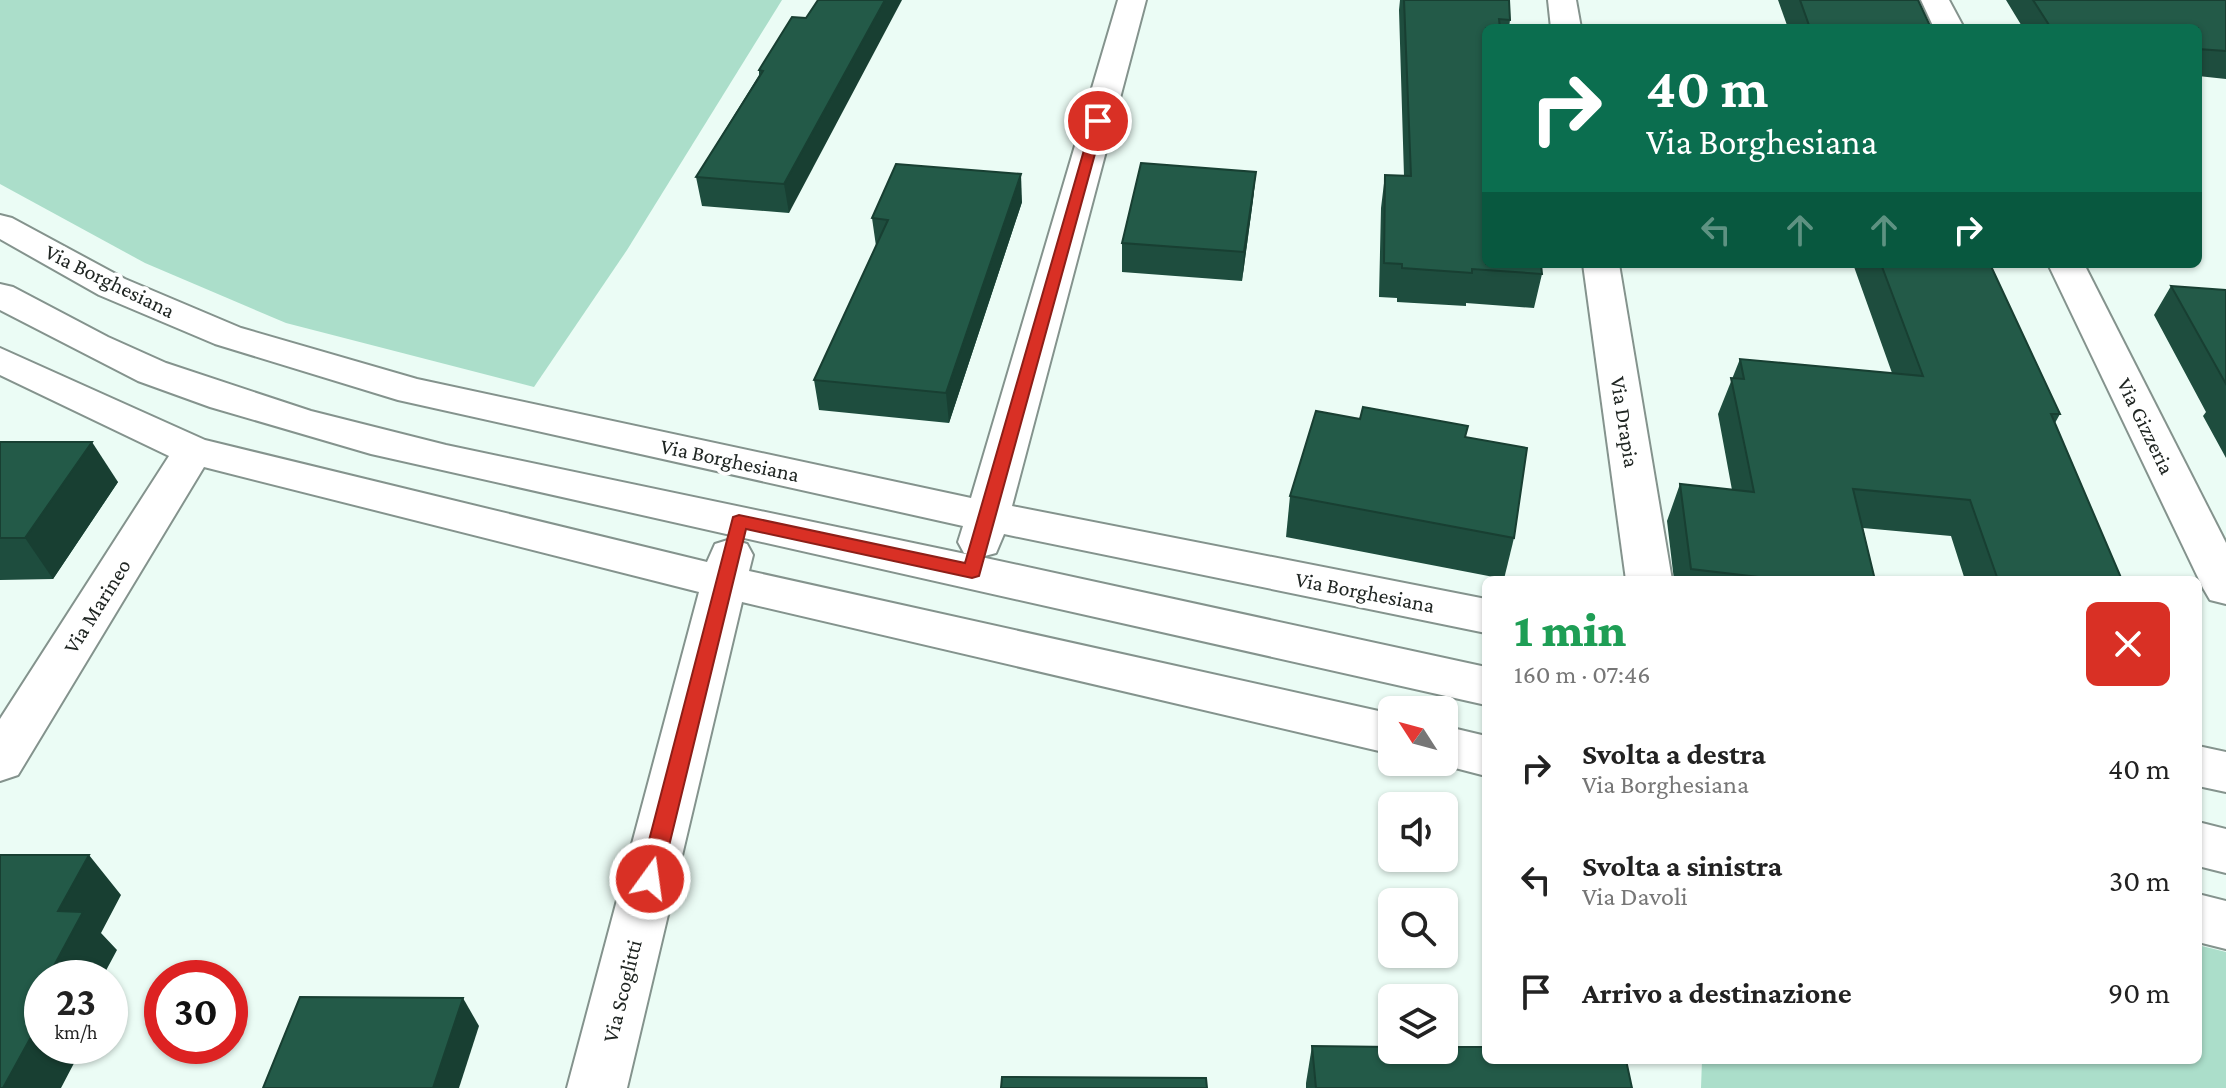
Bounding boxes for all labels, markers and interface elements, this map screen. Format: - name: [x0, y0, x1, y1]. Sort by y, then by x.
- icon: right: [1514, 56, 1618, 160]
- text: 40 m: [1646, 57, 1768, 119]
- pin: [1064, 87, 1132, 155]
- icon: arrive: [1076, 99, 1120, 143]
- text: Via Borghesiana: [1646, 122, 1877, 162]
- icon: left: [1694, 208, 1738, 252]
- icon: ahead: [1778, 208, 1822, 252]
- icon: ahead: [1862, 208, 1906, 252]
- icon: right: [1946, 208, 1990, 252]
- street label: Via Borghesiana: [41, 239, 179, 323]
- street label: Via Gizzeria: [2112, 374, 2180, 478]
- street label: Via Drapia: [1605, 375, 1645, 469]
- street label: Via Borghesiana: [658, 433, 802, 487]
- street label: Via Marineo: [58, 554, 136, 658]
- street label: Via Borghesiana: [1293, 566, 1437, 618]
- button: close: [2086, 602, 2170, 686]
- text: 1 min: [1514, 603, 1626, 656]
- text: 160 m · 07:46: [1514, 660, 1650, 689]
- north arrow: [1378, 696, 1458, 776]
- map controls: [1378, 696, 1458, 1064]
- text: Svolta a destra: [1582, 737, 1766, 770]
- icon: right: [1514, 746, 1558, 790]
- text: 40 m: [2108, 752, 2170, 785]
- text: Via Borghesiana: [1582, 770, 1749, 799]
- button: sound: [1378, 792, 1458, 872]
- position arrow: [608, 837, 692, 921]
- text: Svolta a sinistra: [1582, 849, 1782, 882]
- icon: left: [1514, 858, 1558, 902]
- text: 30 m: [2109, 864, 2170, 897]
- text: Via Davoli: [1582, 882, 1688, 911]
- button: search: [1378, 888, 1458, 968]
- street label: Via Scoglitti: [597, 937, 647, 1045]
- speed limit sign: 30: [144, 960, 248, 1064]
- icon: arrive: [1514, 970, 1558, 1014]
- text: Arrivo a destinazione: [1582, 976, 1852, 1009]
- text: 90 m: [2108, 976, 2170, 1009]
- text: 23: [56, 979, 96, 1024]
- button: layers: [1378, 984, 1458, 1064]
- text: km/h: [54, 1021, 98, 1043]

